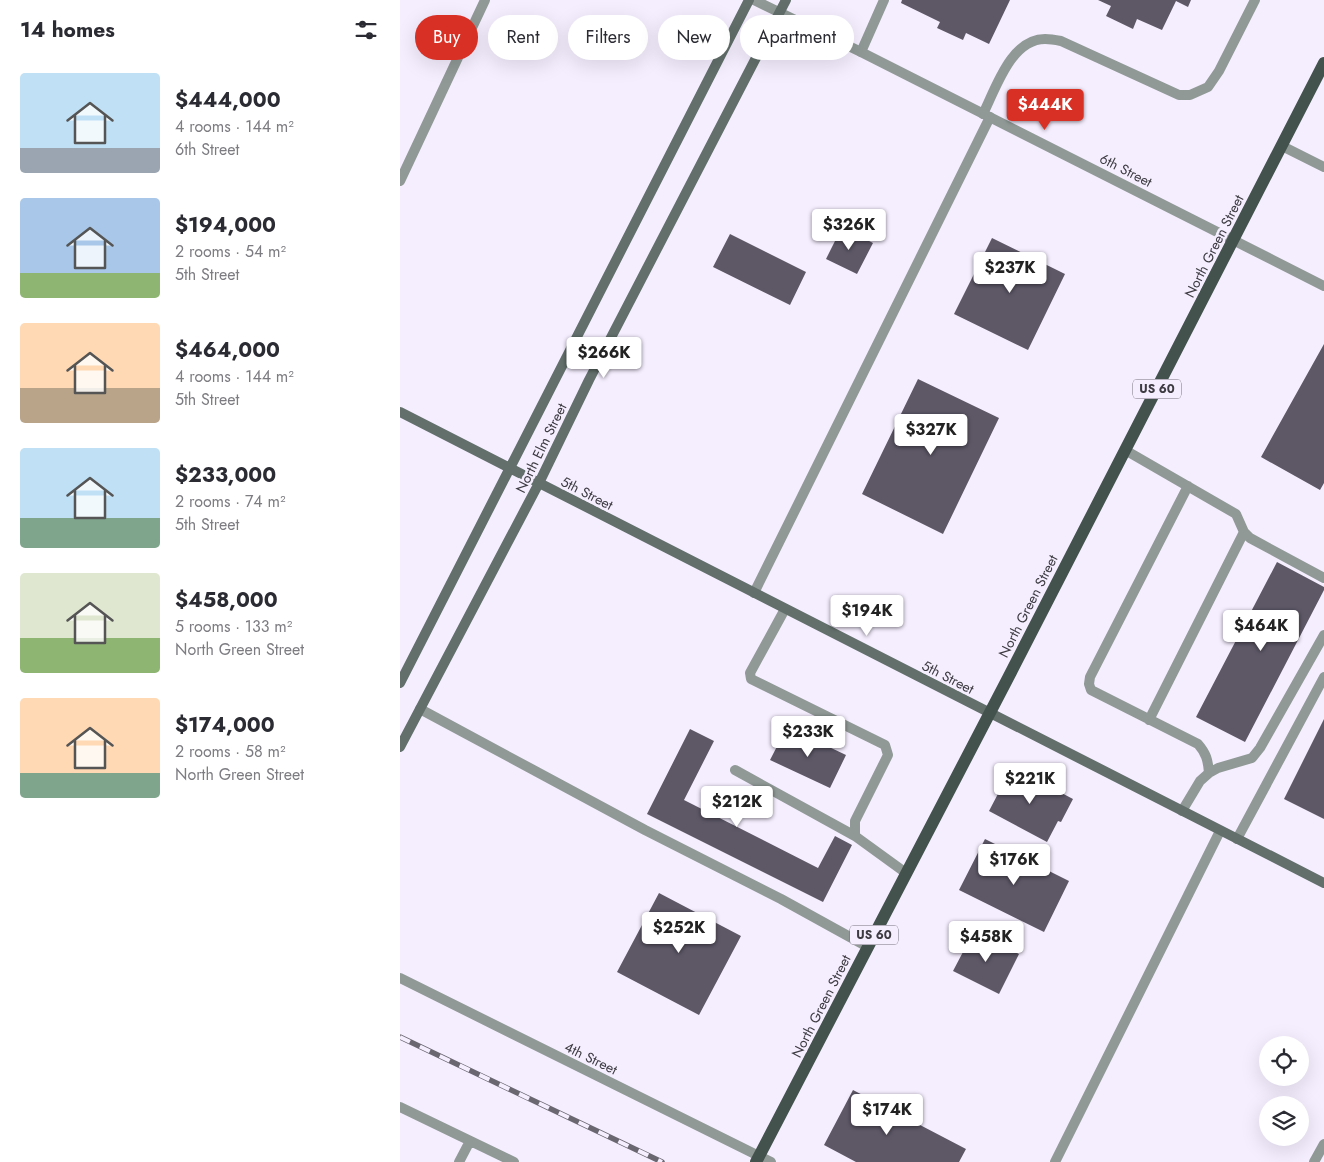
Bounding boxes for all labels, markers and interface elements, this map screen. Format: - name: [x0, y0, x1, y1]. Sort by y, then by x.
- text: 14 homes: [20, 15, 115, 45]
- chip: Buy: [415, 15, 478, 60]
- chip: Rent: [488, 15, 558, 60]
- chip: Filters: [568, 15, 648, 60]
- chip: New: [658, 15, 730, 60]
- chip: Apartment: [740, 15, 854, 60]
- icon: filters: [352, 16, 380, 44]
- text: $444,000: [175, 85, 281, 115]
- pin: $444K: [1010, 88, 1080, 131]
- icon: home: [60, 93, 120, 153]
- text: $444K: [1018, 93, 1072, 116]
- text: 4 rooms · 144 m²: [175, 115, 294, 138]
- text: 6th Street: [175, 138, 239, 161]
- street label: 6th Street: [1096, 148, 1156, 192]
- street label: North Green Street: [1179, 191, 1249, 301]
- pin: $326K: [814, 208, 884, 251]
- text: $194,000: [175, 210, 276, 240]
- text: $326K: [823, 213, 875, 236]
- icon: home: [60, 218, 120, 278]
- text: 2 rooms · 54 m²: [175, 240, 286, 263]
- pin: $237K: [975, 252, 1045, 294]
- text: $237K: [985, 256, 1035, 279]
- text: 5th Street: [175, 263, 239, 286]
- text: $464,000: [175, 335, 280, 365]
- pin: $266K: [569, 336, 639, 379]
- text: $266K: [577, 341, 631, 364]
- icon: home: [60, 343, 120, 403]
- text: 4 rooms · 144 m²: [175, 365, 294, 388]
- road number: US 60: [1133, 379, 1181, 398]
- text: 5th Street: [175, 388, 239, 411]
- street label: North Elm Street: [511, 399, 572, 496]
- pin: $327K: [896, 414, 966, 456]
- text: $327K: [905, 418, 957, 441]
- text: $233,000: [175, 460, 276, 490]
- icon: home: [60, 468, 120, 528]
- street label: 5th Street: [557, 471, 617, 515]
- text: 2 rooms · 74 m²: [175, 490, 286, 513]
- text: 5th Street: [175, 513, 239, 536]
- street label: North Green Street: [993, 551, 1063, 661]
- text: $458,000: [175, 585, 278, 615]
- icon: home: [60, 593, 120, 653]
- pin: $194K: [832, 594, 902, 637]
- text: $194K: [841, 599, 893, 622]
- pin: $464K: [1226, 610, 1296, 652]
- text: $464K: [1234, 614, 1288, 637]
- text: 5 rooms · 133 m²: [175, 615, 292, 638]
- text: North Green Street: [175, 638, 304, 661]
- street label: 5th Street: [918, 655, 978, 699]
- text: $174,000: [175, 710, 275, 740]
- pin: $233K: [773, 716, 843, 758]
- icon: home: [60, 718, 120, 778]
- text: $233K: [782, 720, 834, 743]
- text: 2 rooms · 58 m²: [175, 740, 286, 763]
- pin: $221K: [995, 762, 1065, 805]
- text: North Green Street: [175, 763, 304, 786]
- text: $221K: [1005, 767, 1055, 790]
- pin: $212K: [702, 786, 772, 828]
- text: $212K: [712, 790, 762, 813]
- pin: $176K: [979, 844, 1049, 886]
- text: $176K: [989, 848, 1039, 871]
- pin: $252K: [644, 912, 714, 954]
- text: $252K: [653, 916, 705, 939]
- pin: $458K: [951, 920, 1021, 963]
- text: $458K: [960, 925, 1012, 948]
- road number: US 60: [850, 926, 898, 944]
- street label: North Green Street: [786, 951, 856, 1061]
- map controls: [1259, 1036, 1309, 1146]
- button: locate: [1259, 1036, 1309, 1086]
- street label: 4th Street: [561, 1037, 621, 1080]
- pin: $174K: [852, 1094, 922, 1136]
- button: layers: [1259, 1096, 1309, 1146]
- text: $174K: [862, 1098, 912, 1121]

